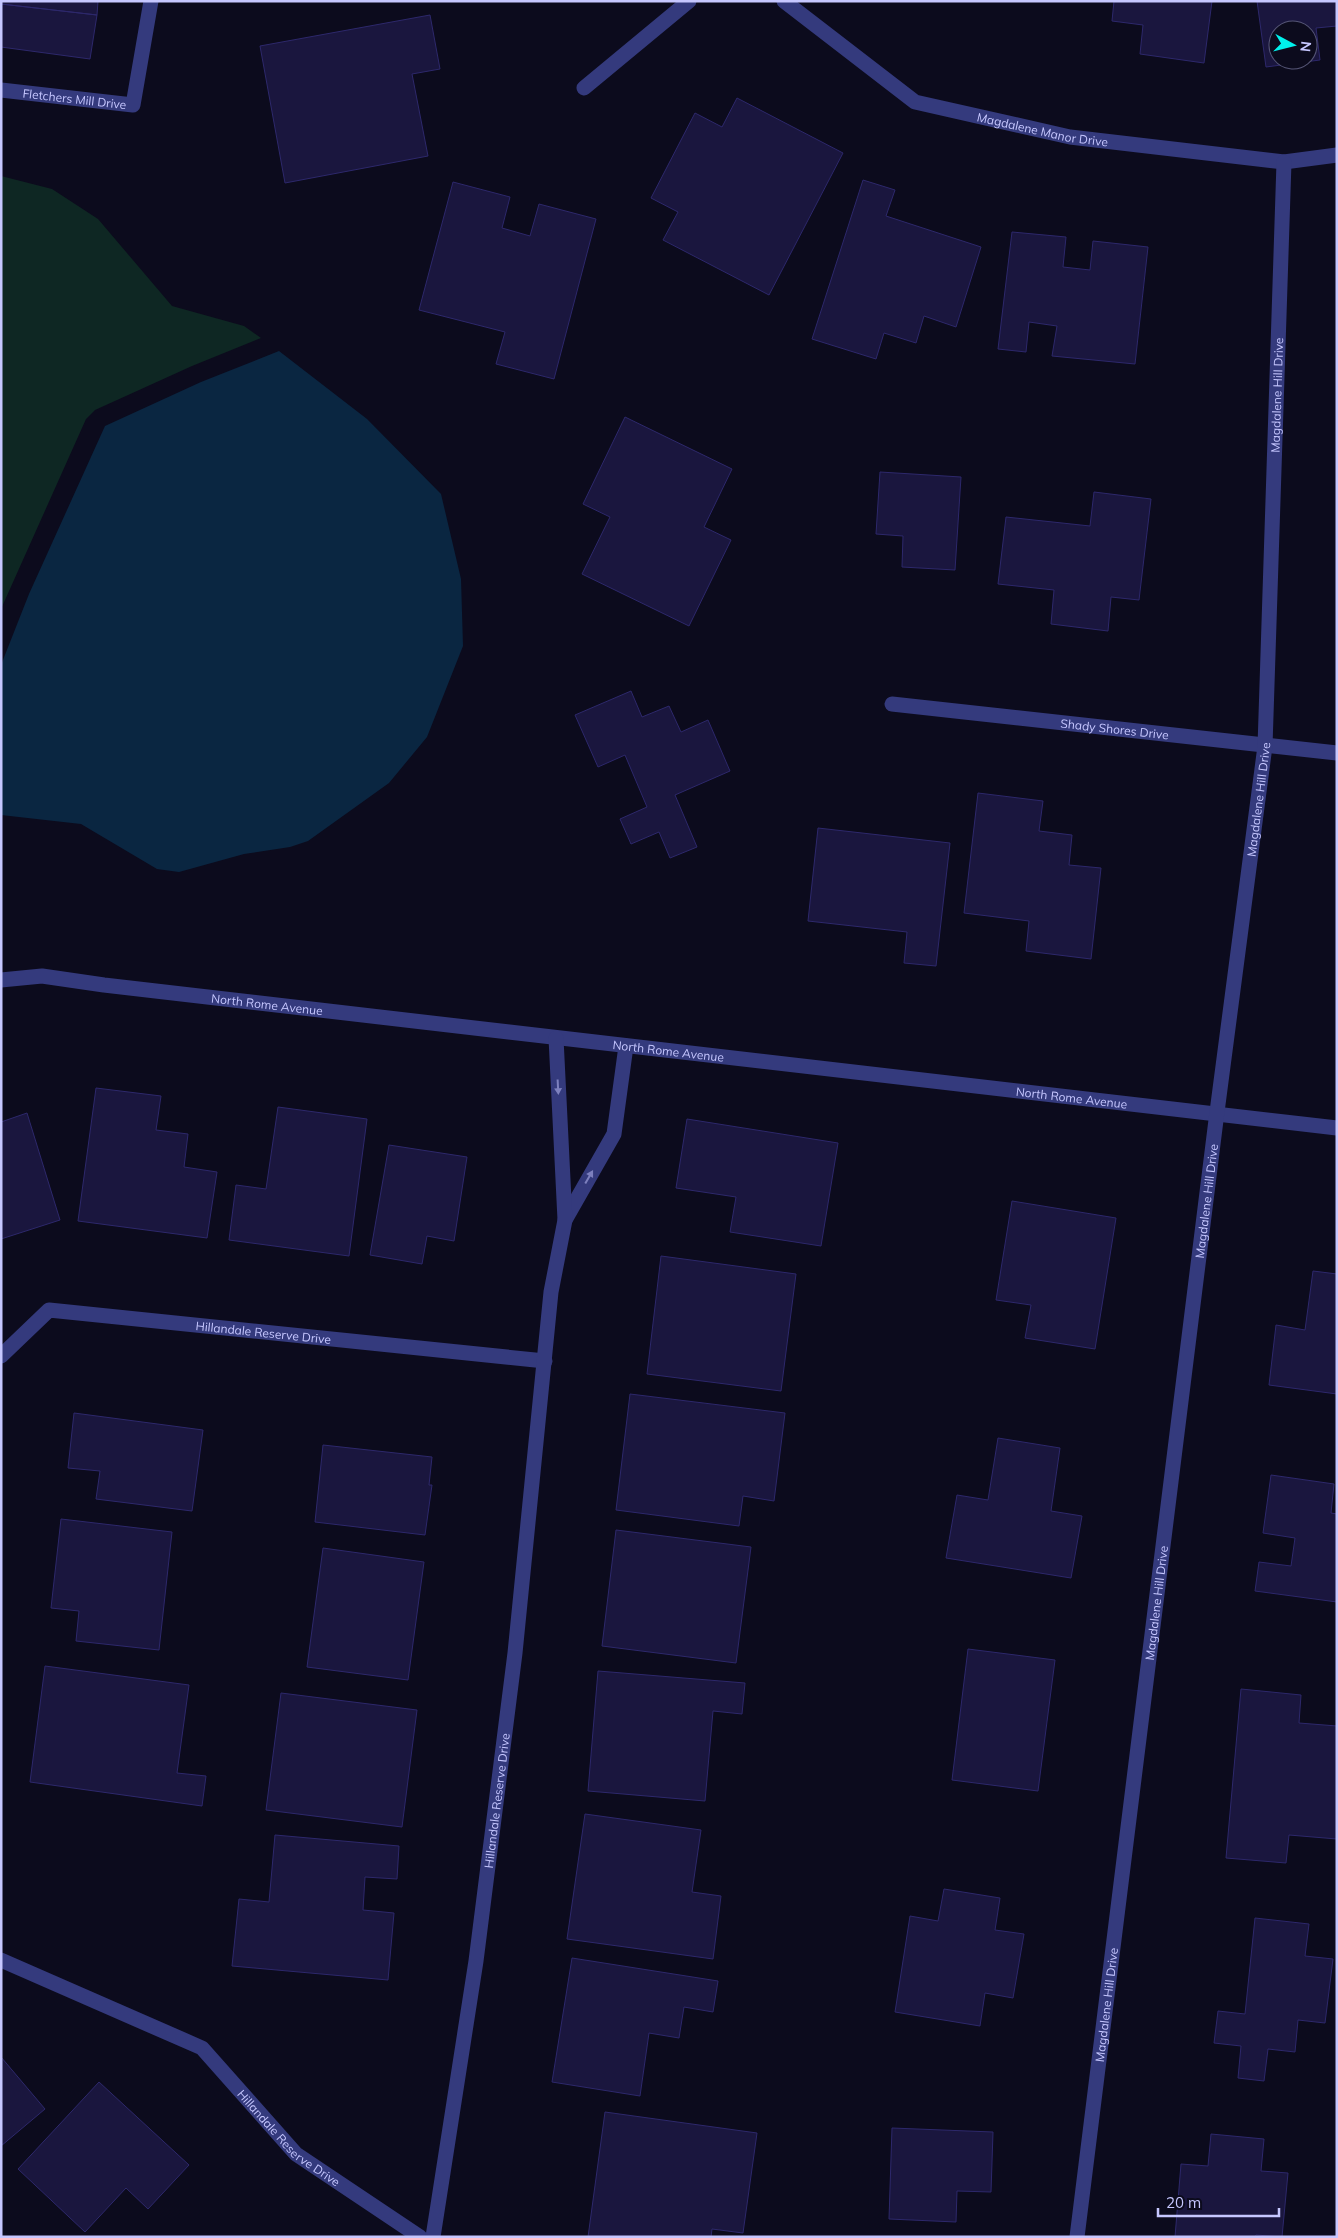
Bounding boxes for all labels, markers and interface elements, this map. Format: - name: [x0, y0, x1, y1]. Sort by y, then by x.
- north arrow: [1268, 20, 1318, 70]
- text: N: [1296, 40, 1315, 53]
- street label: Fletchers Mill Drive: [22, 85, 127, 112]
- street label: Magdalene Manor Drive: [976, 109, 1109, 149]
- street label: Magdalene Hill Drive: [1267, 337, 1286, 453]
- street label: Shady Shores Drive: [1060, 715, 1170, 742]
- street label: Magdalene Hill Drive: [1243, 742, 1273, 857]
- street label: North Rome Avenue: [211, 990, 324, 1018]
- street label: North Rome Avenue: [612, 1037, 725, 1064]
- one-way arrow: [555, 1079, 563, 1095]
- street label: North Rome Avenue: [1015, 1083, 1128, 1111]
- street label: Magdalene Hill Drive: [1191, 1143, 1220, 1259]
- one-way arrow: [585, 1171, 594, 1184]
- street label: Hillandale Reserve Drive: [195, 1318, 332, 1346]
- street label: Magdalene Hill Drive: [1141, 1545, 1170, 1661]
- street label: Hillandale Reserve Drive: [480, 1732, 512, 1869]
- street label: Magdalene Hill Drive: [1091, 1947, 1120, 2063]
- street label: Hillandale Reserve Drive: [235, 2086, 343, 2189]
- scale bar: [1158, 2186, 1279, 2218]
- text: 20 m: [1166, 2193, 1201, 2212]

